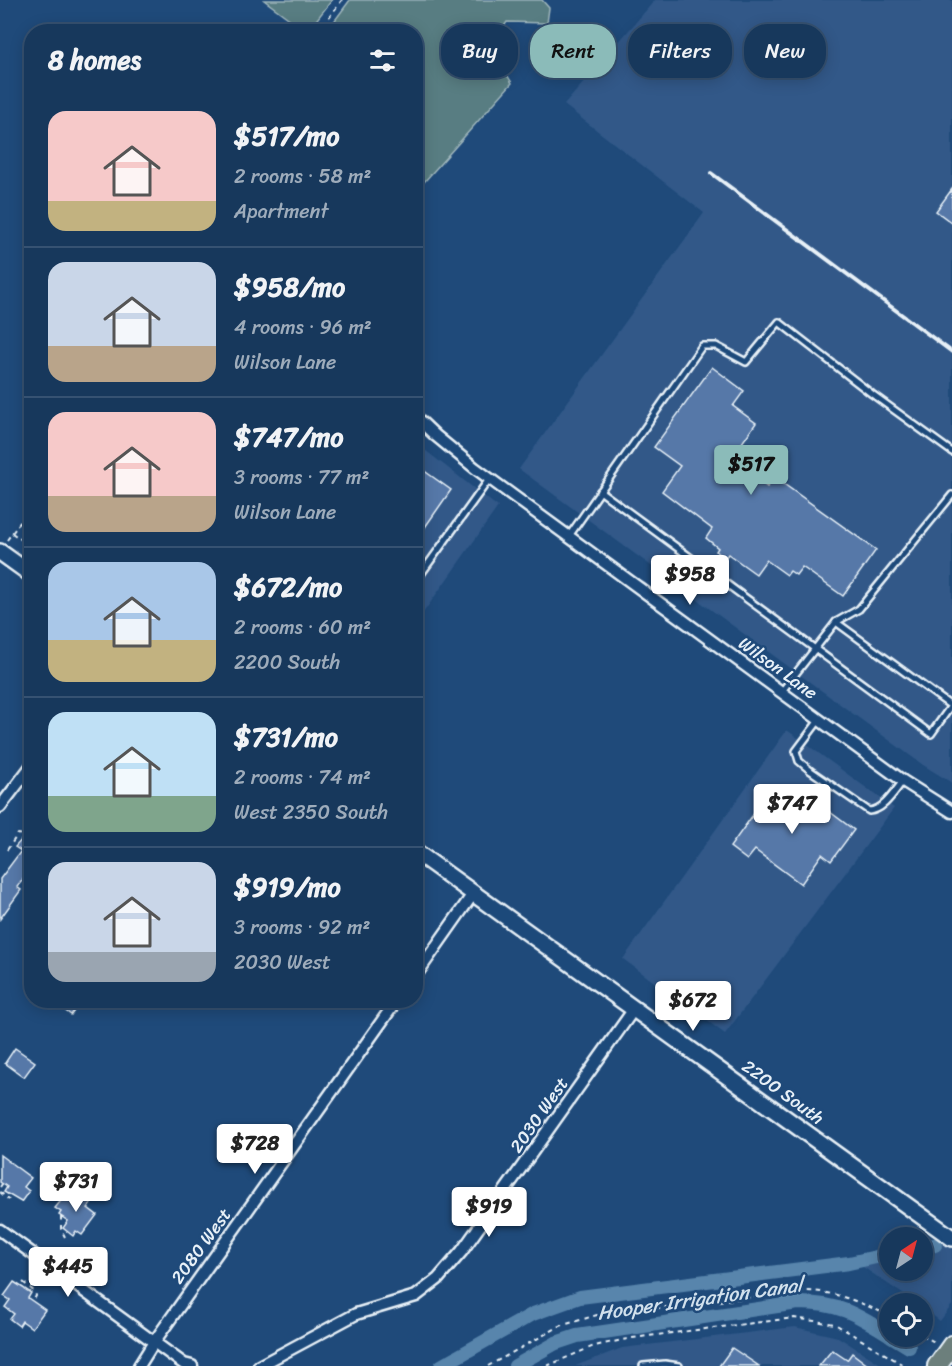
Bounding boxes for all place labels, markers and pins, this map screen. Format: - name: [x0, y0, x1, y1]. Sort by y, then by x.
- pin: $517: [715, 445, 787, 496]
- pin: $958: [654, 555, 726, 606]
- pin: $747: [756, 784, 828, 835]
- pin: $672: [657, 981, 729, 1032]
- pin: $728: [219, 1124, 291, 1175]
- pin: $731: [40, 1162, 112, 1213]
- pin: $919: [453, 1187, 525, 1238]
- pin: $445: [32, 1247, 104, 1298]

